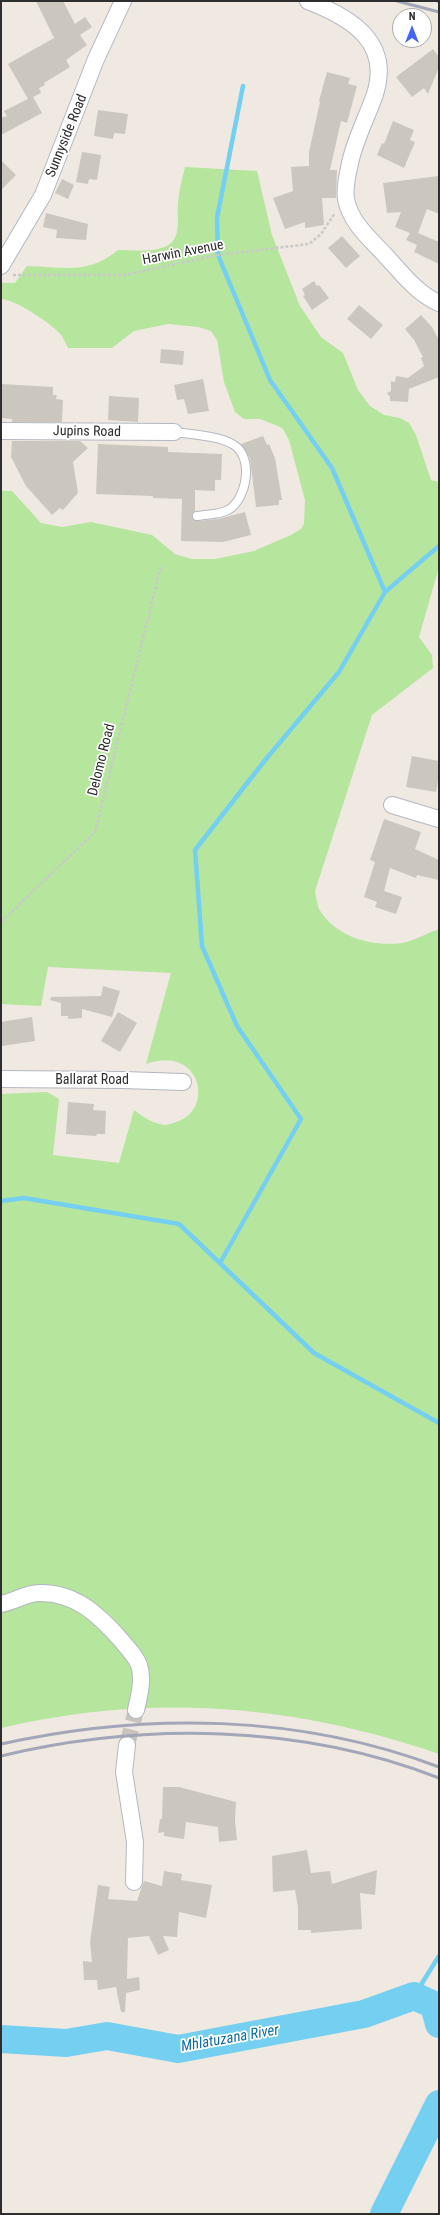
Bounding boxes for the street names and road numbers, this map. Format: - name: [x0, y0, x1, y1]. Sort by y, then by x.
- street label: Sunnyside Road: [43, 92, 91, 180]
- street label: Harwin Avenue: [141, 237, 225, 269]
- street label: Jupins Road: [53, 423, 121, 441]
- street label: Delomo Road: [85, 722, 119, 798]
- street label: Ballarat Road: [55, 1072, 129, 1088]

